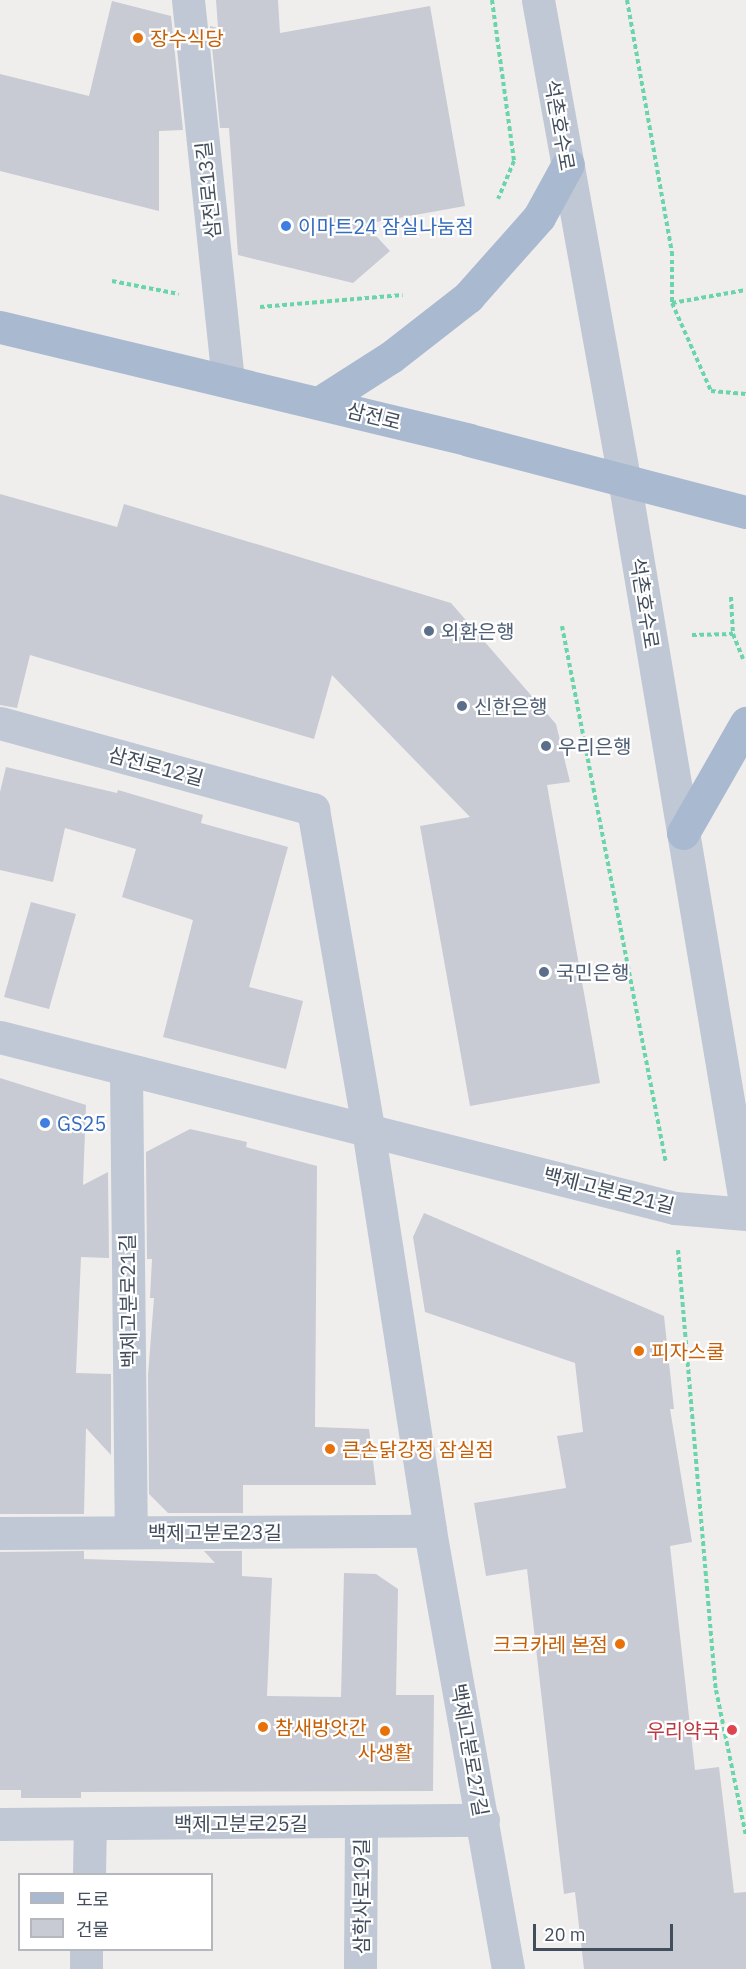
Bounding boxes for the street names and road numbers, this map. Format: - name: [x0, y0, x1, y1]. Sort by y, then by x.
- street label: 석촌호수로: [540, 78, 580, 172]
- street label: 삼전로13길: [191, 140, 225, 240]
- street label: 삼전로: [344, 398, 404, 434]
- street label: 석촌호수로: [626, 556, 664, 650]
- street label: 삼전로12길: [106, 742, 206, 790]
- street label: 백제고분로21길: [541, 1162, 677, 1218]
- street label: 백제고분로21길: [115, 1234, 141, 1368]
- street label: 백제고분로23길: [148, 1520, 282, 1544]
- street label: 백제고분로27길: [447, 1682, 493, 1818]
- street label: 백제고분로25길: [174, 1811, 308, 1835]
- street label: 삼학사로19길: [349, 1838, 373, 1954]

